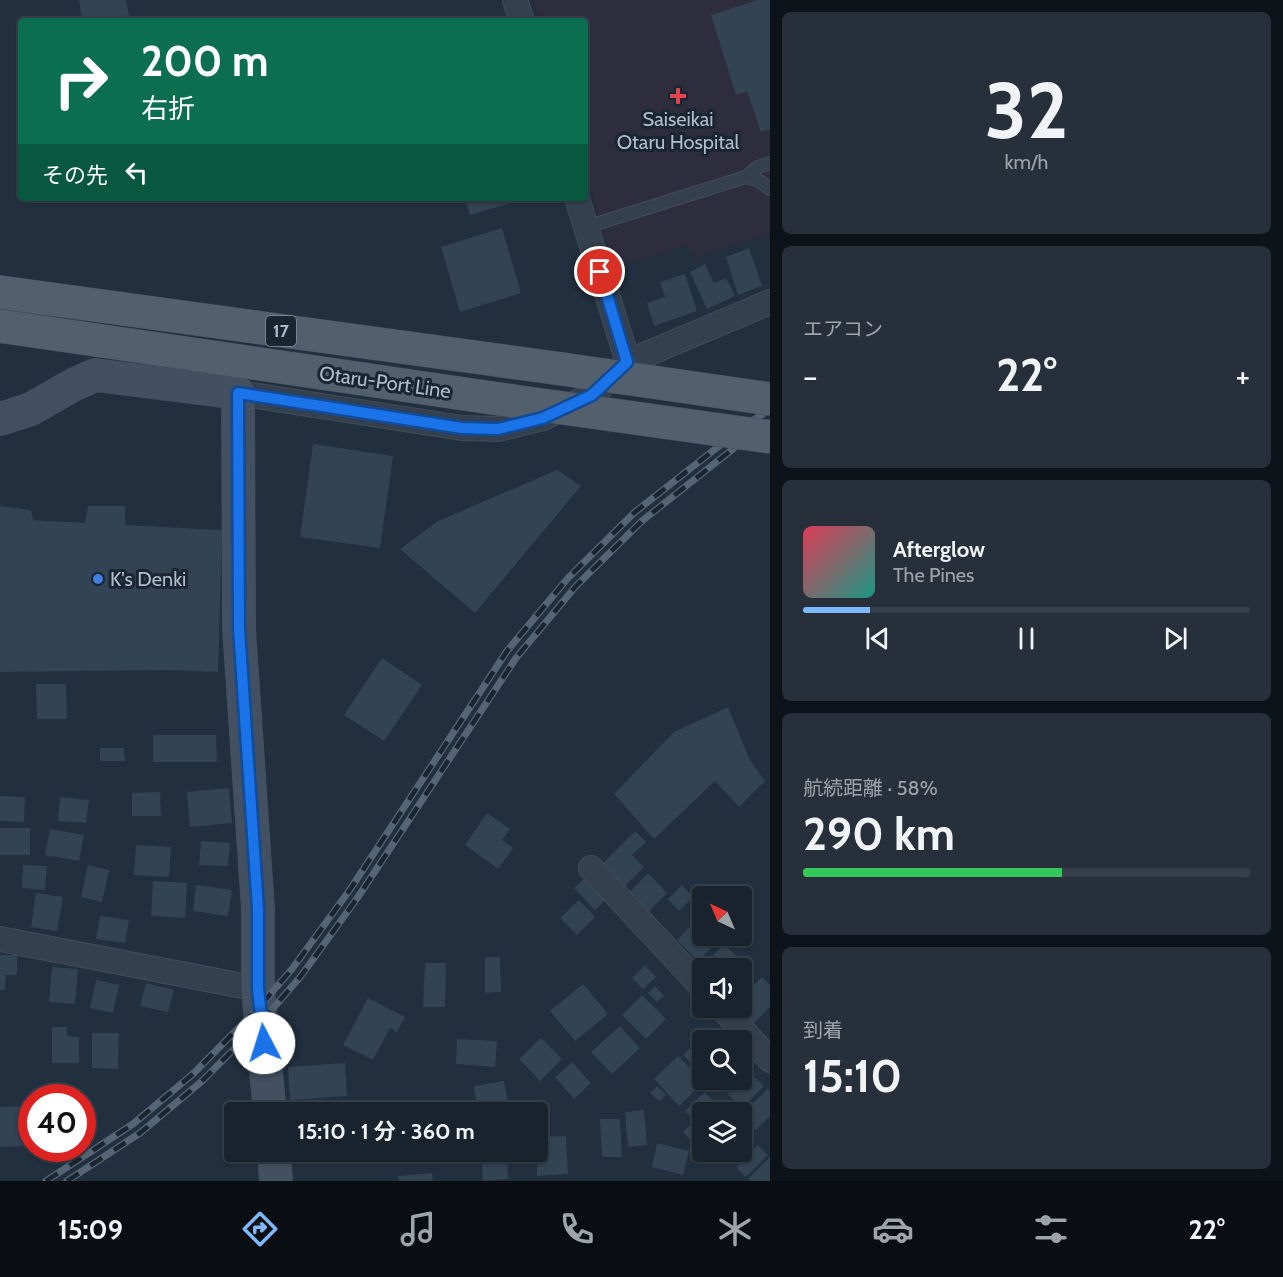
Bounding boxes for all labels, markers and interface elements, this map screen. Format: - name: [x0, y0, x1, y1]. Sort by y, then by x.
- text: 200 m: [141, 35, 268, 87]
- icon: right: [42, 42, 120, 120]
- text: 32: [985, 63, 1068, 158]
- marker: Saiseikai Otaru Hospital: [669, 87, 687, 105]
- text: 右折: [141, 92, 195, 125]
- place label: Saiseikai Otaru Hospital: [617, 107, 740, 154]
- text: km/h: [1005, 150, 1048, 174]
- icon: left: [120, 156, 153, 189]
- text: その先: [42, 162, 108, 189]
- pin: [574, 246, 625, 297]
- icon: arrive: [583, 255, 616, 288]
- road number: 17: [266, 316, 296, 346]
- text: エアコン: [803, 317, 883, 341]
- text: 22°: [996, 348, 1057, 402]
- text: −: [803, 356, 818, 396]
- text: +: [1235, 356, 1250, 396]
- street label: Otaru-Port Line: [318, 361, 452, 403]
- text: Afterglow: [893, 536, 985, 563]
- text: The Pines: [893, 563, 974, 587]
- place label: K's Denki: [110, 567, 186, 591]
- marker: K's Denki: [91, 572, 105, 586]
- icon: previous: [861, 622, 894, 655]
- icon: pause: [1010, 622, 1043, 655]
- icon: next: [1159, 622, 1192, 655]
- text: 航続距離 · 58%: [803, 776, 938, 800]
- text: 290 km: [803, 807, 955, 861]
- north arrow: [692, 886, 752, 946]
- map controls: [692, 886, 752, 1162]
- button: sound: [692, 958, 752, 1018]
- position arrow: [232, 1011, 296, 1075]
- text: 到着: [803, 1018, 843, 1042]
- button: search: [692, 1030, 752, 1090]
- text: 15:10: [803, 1049, 902, 1103]
- speed limit sign: 40: [18, 1084, 96, 1162]
- button: layers: [692, 1102, 752, 1162]
- text: 15:10 · 1 分 · 360 m: [297, 1118, 475, 1145]
- icon: directions: [239, 1208, 281, 1250]
- icon: music: [397, 1208, 439, 1250]
- icon: phone: [556, 1208, 598, 1250]
- icon: climate: [714, 1208, 756, 1250]
- icon: car: [872, 1208, 914, 1250]
- icon: filters: [1030, 1208, 1072, 1250]
- text: 15:09: [58, 1213, 123, 1246]
- text: 22°: [1188, 1213, 1225, 1246]

